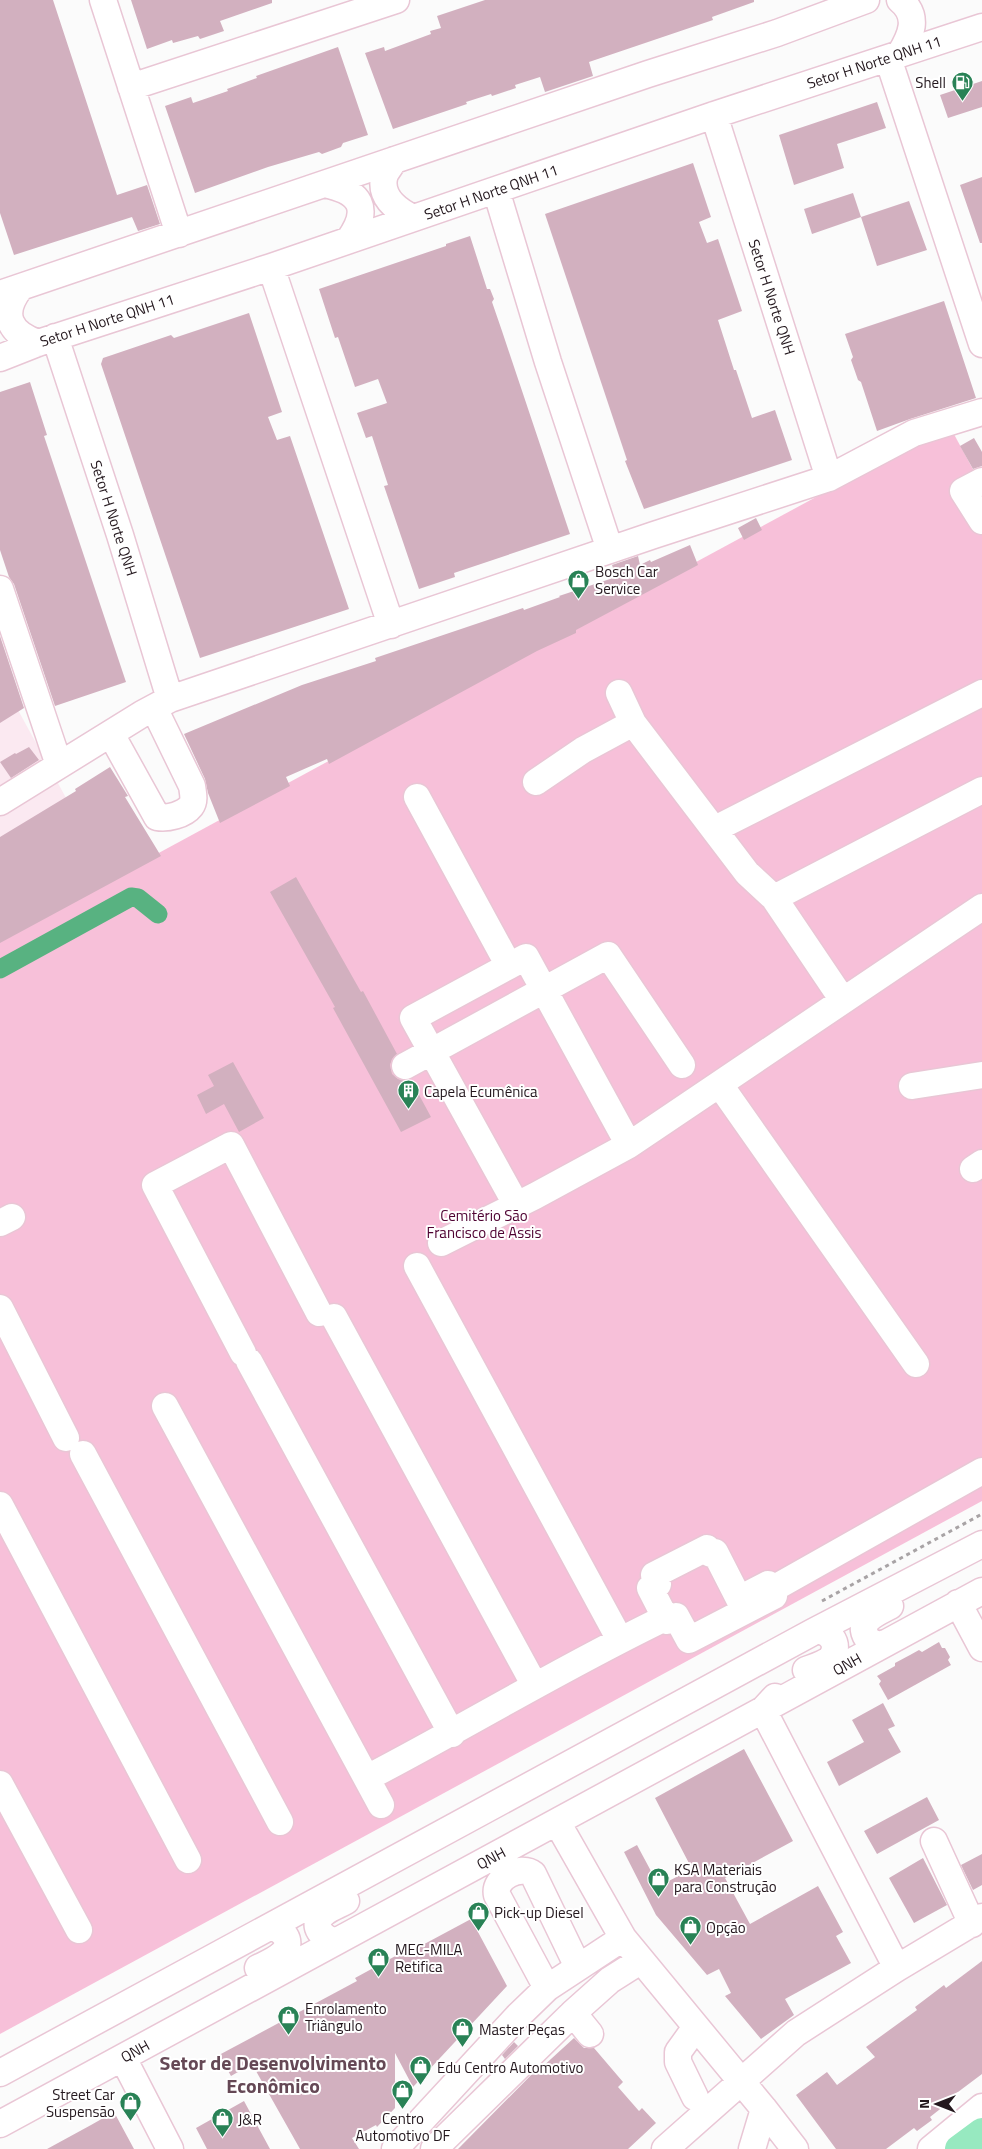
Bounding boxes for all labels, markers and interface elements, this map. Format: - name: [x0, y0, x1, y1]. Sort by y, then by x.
- street label: Setor H Norte QNH 11: [804, 29, 944, 95]
- fuel station icon: Shell: [950, 70, 974, 101]
- place label: Shell: [915, 71, 946, 94]
- street label: Setor H Norte QNH 11: [421, 158, 561, 226]
- street label: Setor H Norte QNH: [742, 236, 802, 358]
- street label: Setor H Norte QNH 11: [37, 287, 177, 353]
- street label: Setor H Norte QNH: [84, 457, 144, 579]
- place label: Bosch Car Service: [595, 560, 658, 600]
- shop icon: Bosch Car Service: [567, 568, 591, 599]
- building icon: Capela Ecumênica: [396, 1079, 420, 1110]
- place label: Capela Ecumênica: [424, 1080, 538, 1103]
- park label: Cemitério São Francisco de Assis: [427, 1204, 541, 1244]
- street label: QNH: [828, 1647, 866, 1681]
- street label: QNH: [472, 1841, 510, 1875]
- place label: KSA Materiais para Construção: [674, 1858, 777, 1898]
- shop icon: KSA Materiais para Construção: [646, 1866, 670, 1897]
- shop icon: Pick-up Diesel: [466, 1900, 490, 1931]
- place label: Pick-up Diesel: [494, 1901, 584, 1924]
- shop icon: Opção: [678, 1915, 702, 1946]
- place label: Opção: [706, 1916, 746, 1939]
- place label: MEC-MILA Retifica: [395, 1938, 463, 1978]
- shop icon: MEC-MILA Retifica: [367, 1946, 391, 1977]
- place label: Enrolamento Triângulo: [305, 1997, 387, 2037]
- shop icon: Enrolamento Triângulo: [277, 2005, 301, 2036]
- shop icon: Master Peças: [451, 2017, 475, 2048]
- place label: Master Peças: [479, 2018, 565, 2041]
- street label: QNH: [116, 2034, 154, 2068]
- district label: Setor de Desenvolvimento Econômico: [160, 2047, 386, 2101]
- shop icon: Edu Centro Automotivo: [409, 2055, 433, 2086]
- place label: Edu Centro Automotivo: [437, 2056, 584, 2079]
- shop icon: Centro Automotivo DF: [391, 2078, 415, 2109]
- north arrow: [912, 2079, 962, 2129]
- place label: Street Car Suspensão: [46, 2083, 115, 2123]
- shop icon: Street Car Suspensão: [119, 2091, 143, 2122]
- text: N: [913, 2099, 934, 2109]
- shop icon: J&R: [210, 2107, 234, 2138]
- place label: Centro Automotivo DF: [356, 2107, 451, 2147]
- place label: J&R: [238, 2108, 262, 2131]

